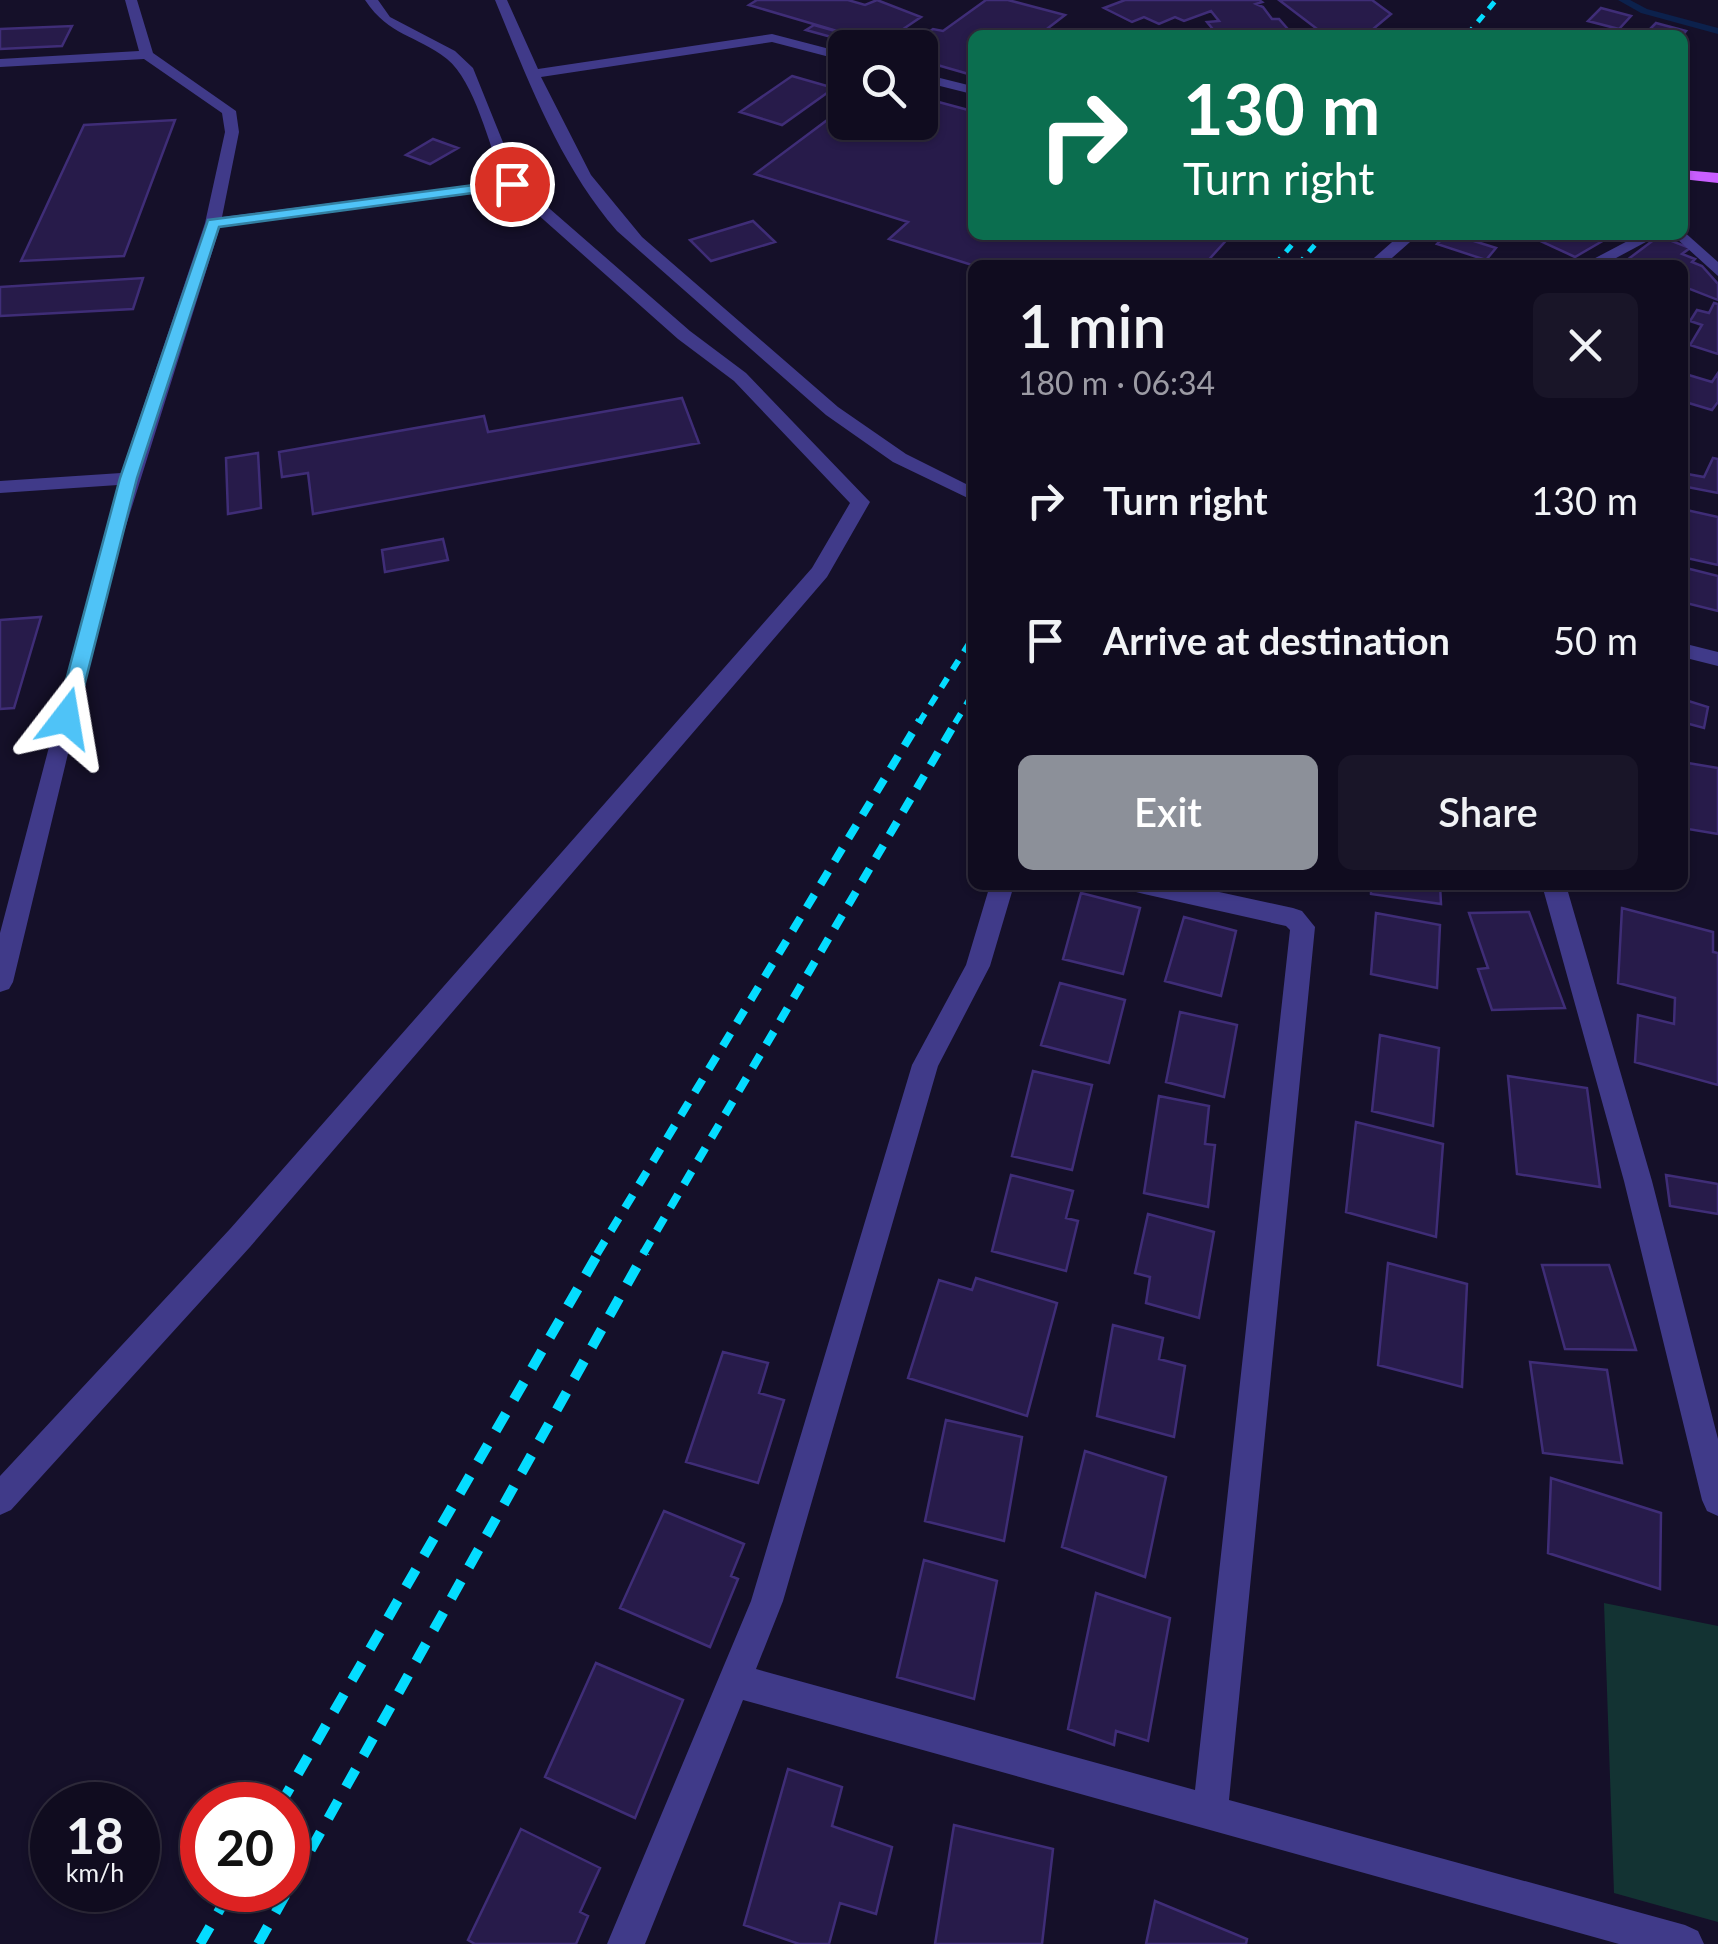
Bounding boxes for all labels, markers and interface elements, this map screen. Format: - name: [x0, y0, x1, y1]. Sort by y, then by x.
- map controls: [828, 30, 938, 140]
- button: search: [828, 30, 938, 140]
- text: 130 m: [1183, 66, 1380, 150]
- icon: right: [1018, 70, 1148, 200]
- pin: [470, 142, 555, 227]
- text: Turn right: [1183, 151, 1374, 205]
- icon: arrive: [485, 157, 540, 212]
- text: 1 min: [1018, 289, 1166, 361]
- button: close: [1533, 293, 1638, 398]
- text: 180 m · 06:34: [1018, 363, 1215, 402]
- icon: right: [1018, 473, 1073, 528]
- text: Turn right: [1103, 477, 1268, 523]
- text: 130 m: [1531, 477, 1638, 523]
- icon: arrive: [1018, 613, 1073, 668]
- text: Arrive at destination: [1103, 617, 1450, 663]
- text: 50 m: [1553, 617, 1638, 663]
- position arrow: [14, 666, 118, 770]
- button: Exit: [1018, 755, 1318, 870]
- button: Share: [1338, 755, 1638, 870]
- speed limit sign: 20: [180, 1782, 310, 1912]
- text: 18: [66, 1805, 124, 1865]
- text: km/h: [66, 1857, 124, 1887]

